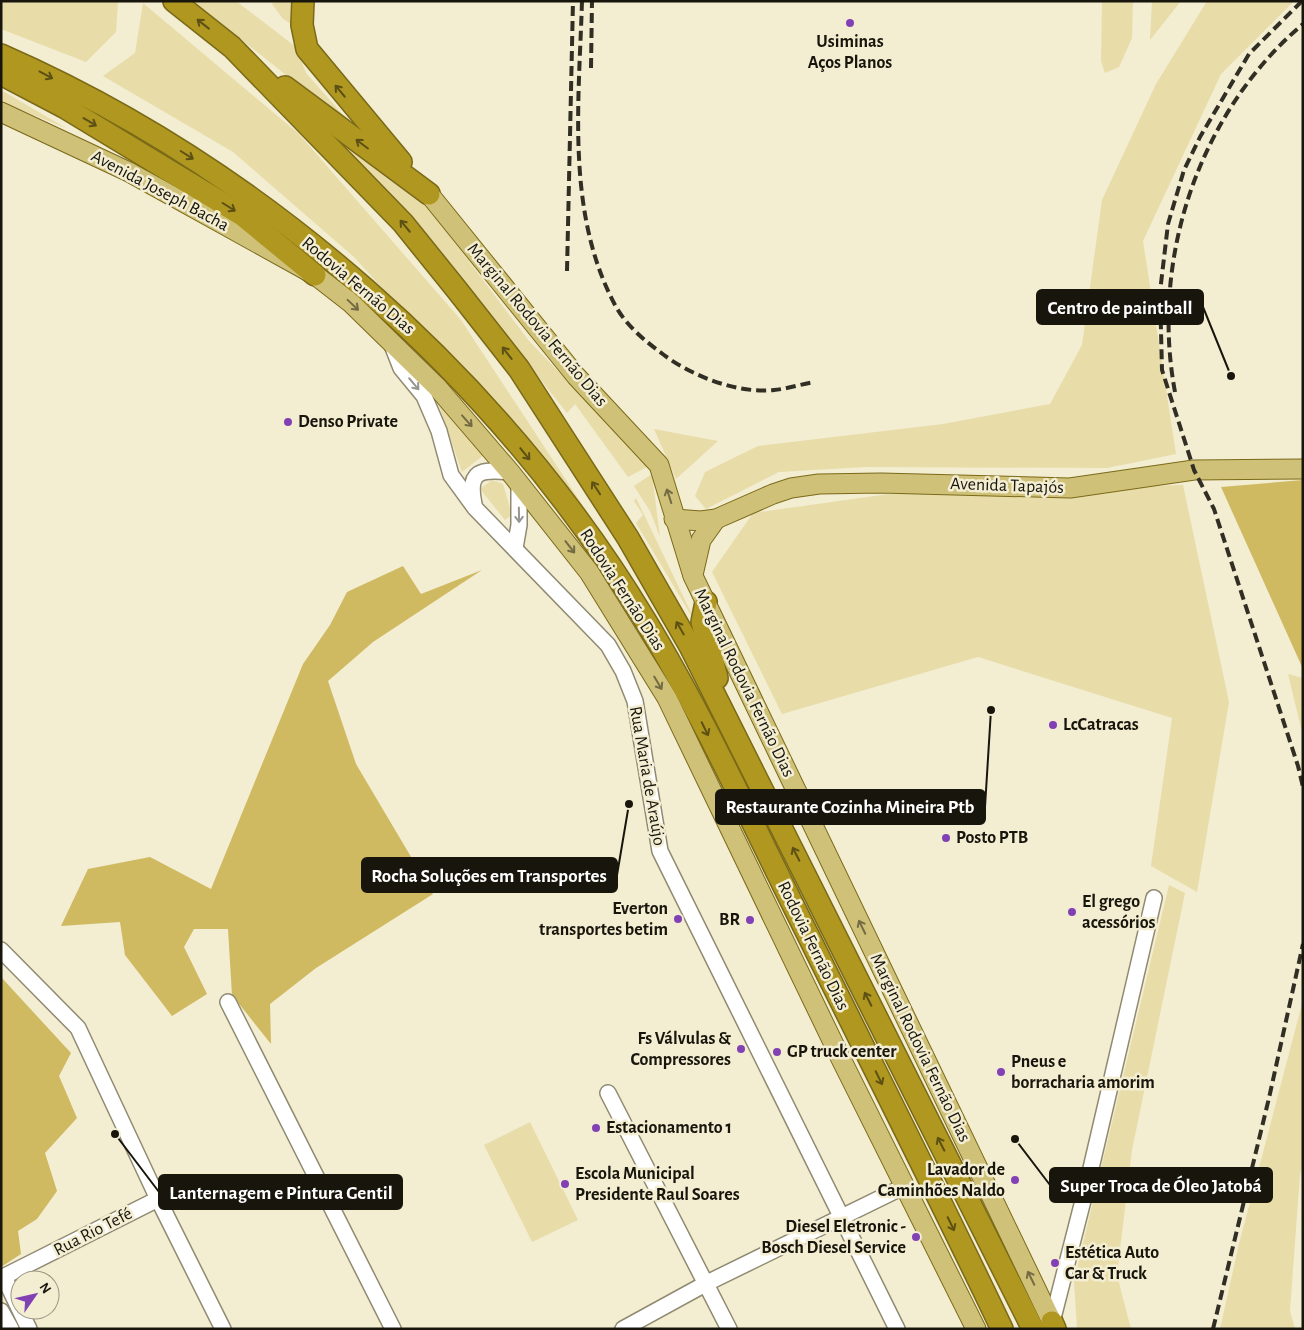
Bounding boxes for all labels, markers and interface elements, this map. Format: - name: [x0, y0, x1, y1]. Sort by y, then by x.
- marker: Usiminas Aços Planos: [844, 17, 856, 29]
- one-way arrow: [197, 19, 210, 30]
- place label: Usiminas Aços Planos: [808, 33, 892, 72]
- one-way arrow: [38, 70, 53, 80]
- one-way arrow: [335, 85, 346, 98]
- one-way arrow: [83, 118, 97, 128]
- one-way arrow: [355, 139, 369, 149]
- street label: Avenida Joseph Bacha: [88, 147, 232, 235]
- one-way arrow: [179, 151, 193, 161]
- one-way arrow: [222, 202, 236, 212]
- one-way arrow: [400, 220, 411, 233]
- street label: Rodovia Fernão Dias: [298, 234, 418, 338]
- street label: Marginal Rodovia Fernão Dias: [464, 240, 610, 410]
- callout: Centro de paintball: [1037, 290, 1203, 324]
- one-way arrow: [346, 299, 359, 311]
- text: Centro de paintball: [1047, 299, 1193, 318]
- one-way arrow: [501, 347, 512, 360]
- one-way arrow: [408, 377, 419, 390]
- place label: Denso Private: [298, 413, 398, 431]
- one-way arrow: [462, 414, 473, 427]
- marker: Denso Private: [282, 416, 294, 428]
- one-way arrow: [520, 447, 531, 460]
- street label: Avenida Tapajós: [950, 475, 1064, 497]
- one-way arrow: [591, 482, 601, 496]
- one-way arrow: [663, 488, 673, 504]
- one-way arrow: [514, 507, 524, 523]
- street label: Rodovia Fernão Dias: [576, 526, 668, 654]
- one-way arrow: [564, 540, 575, 553]
- street label: Marginal Rodovia Fernão Dias: [691, 586, 797, 780]
- one-way arrow: [674, 621, 684, 635]
- one-way arrow: [654, 675, 664, 689]
- street label: Rua Maria de Araújo: [626, 705, 668, 847]
- place label: LcCatracas: [1063, 716, 1139, 734]
- marker: LcCatracas: [1047, 719, 1059, 731]
- one-way arrow: [701, 721, 710, 736]
- callout: Restaurante Cozinha Mineira Ptb: [716, 790, 985, 824]
- text: Restaurante Cozinha Mineira Ptb: [725, 798, 975, 817]
- place label: Posto PTB: [956, 829, 1028, 847]
- marker: Posto PTB: [940, 832, 952, 844]
- one-way arrow: [791, 846, 801, 861]
- callout: Rocha Soluções em Transportes: [362, 858, 617, 892]
- text: Rocha Soluções em Transportes: [371, 867, 607, 886]
- street label: Rodovia Fernão Dias: [774, 879, 852, 1013]
- place label: El grego acessórios: [1082, 893, 1156, 932]
- place label: Everton transportes betim: [539, 900, 668, 939]
- marker: El grego acessórios: [1066, 906, 1078, 918]
- place label: BR: [719, 911, 740, 929]
- marker: Everton transportes betim: [672, 913, 684, 925]
- marker: BR: [744, 914, 756, 926]
- one-way arrow: [856, 920, 866, 935]
- street label: Marginal Rodovia Fernão Dias: [867, 951, 973, 1145]
- one-way arrow: [863, 992, 872, 1007]
- place label: Fs Válvulas & Compressores: [630, 1030, 731, 1069]
- marker: Fs Válvulas & Compressores: [735, 1043, 747, 1055]
- place label: GP truck center: [787, 1043, 897, 1061]
- marker: GP truck center: [771, 1046, 783, 1058]
- place label: Pneus e borracharia amorim: [1011, 1053, 1155, 1092]
- marker: Pneus e borracharia amorim: [995, 1066, 1007, 1078]
- one-way arrow: [875, 1070, 884, 1085]
- place label: Estacionamento 1: [606, 1119, 732, 1137]
- marker: Estacionamento 1: [590, 1122, 602, 1134]
- one-way arrow: [936, 1137, 945, 1152]
- place label: Lavador de Caminhões Naldo: [878, 1161, 1005, 1200]
- place label: Escola Municipal Presidente Raul Soares: [575, 1165, 740, 1204]
- callout: Super Troca de Óleo Jatobá: [1050, 1168, 1272, 1202]
- marker: Lavador de Caminhões Naldo: [1009, 1174, 1021, 1186]
- callout: Lanternagem e Pintura Gentil: [159, 1175, 402, 1209]
- text: Super Troca de Óleo Jatobá: [1060, 1175, 1262, 1196]
- marker: Escola Municipal Presidente Raul Soares: [559, 1178, 571, 1190]
- text: Lanternagem e Pintura Gentil: [169, 1184, 393, 1203]
- street label: Rua Rio Tefé: [51, 1205, 135, 1259]
- one-way arrow: [947, 1216, 956, 1231]
- place label: Diesel Eletronic - Bosch Diesel Service: [761, 1218, 906, 1257]
- marker: Diesel Eletronic - Bosch Diesel Service: [910, 1231, 922, 1243]
- place label: Estética Auto Car & Truck: [1065, 1244, 1159, 1283]
- marker: Estética Auto Car & Truck: [1049, 1257, 1061, 1269]
- north arrow: [10, 1270, 60, 1320]
- one-way arrow: [1025, 1271, 1035, 1286]
- text: N: [36, 1280, 53, 1296]

